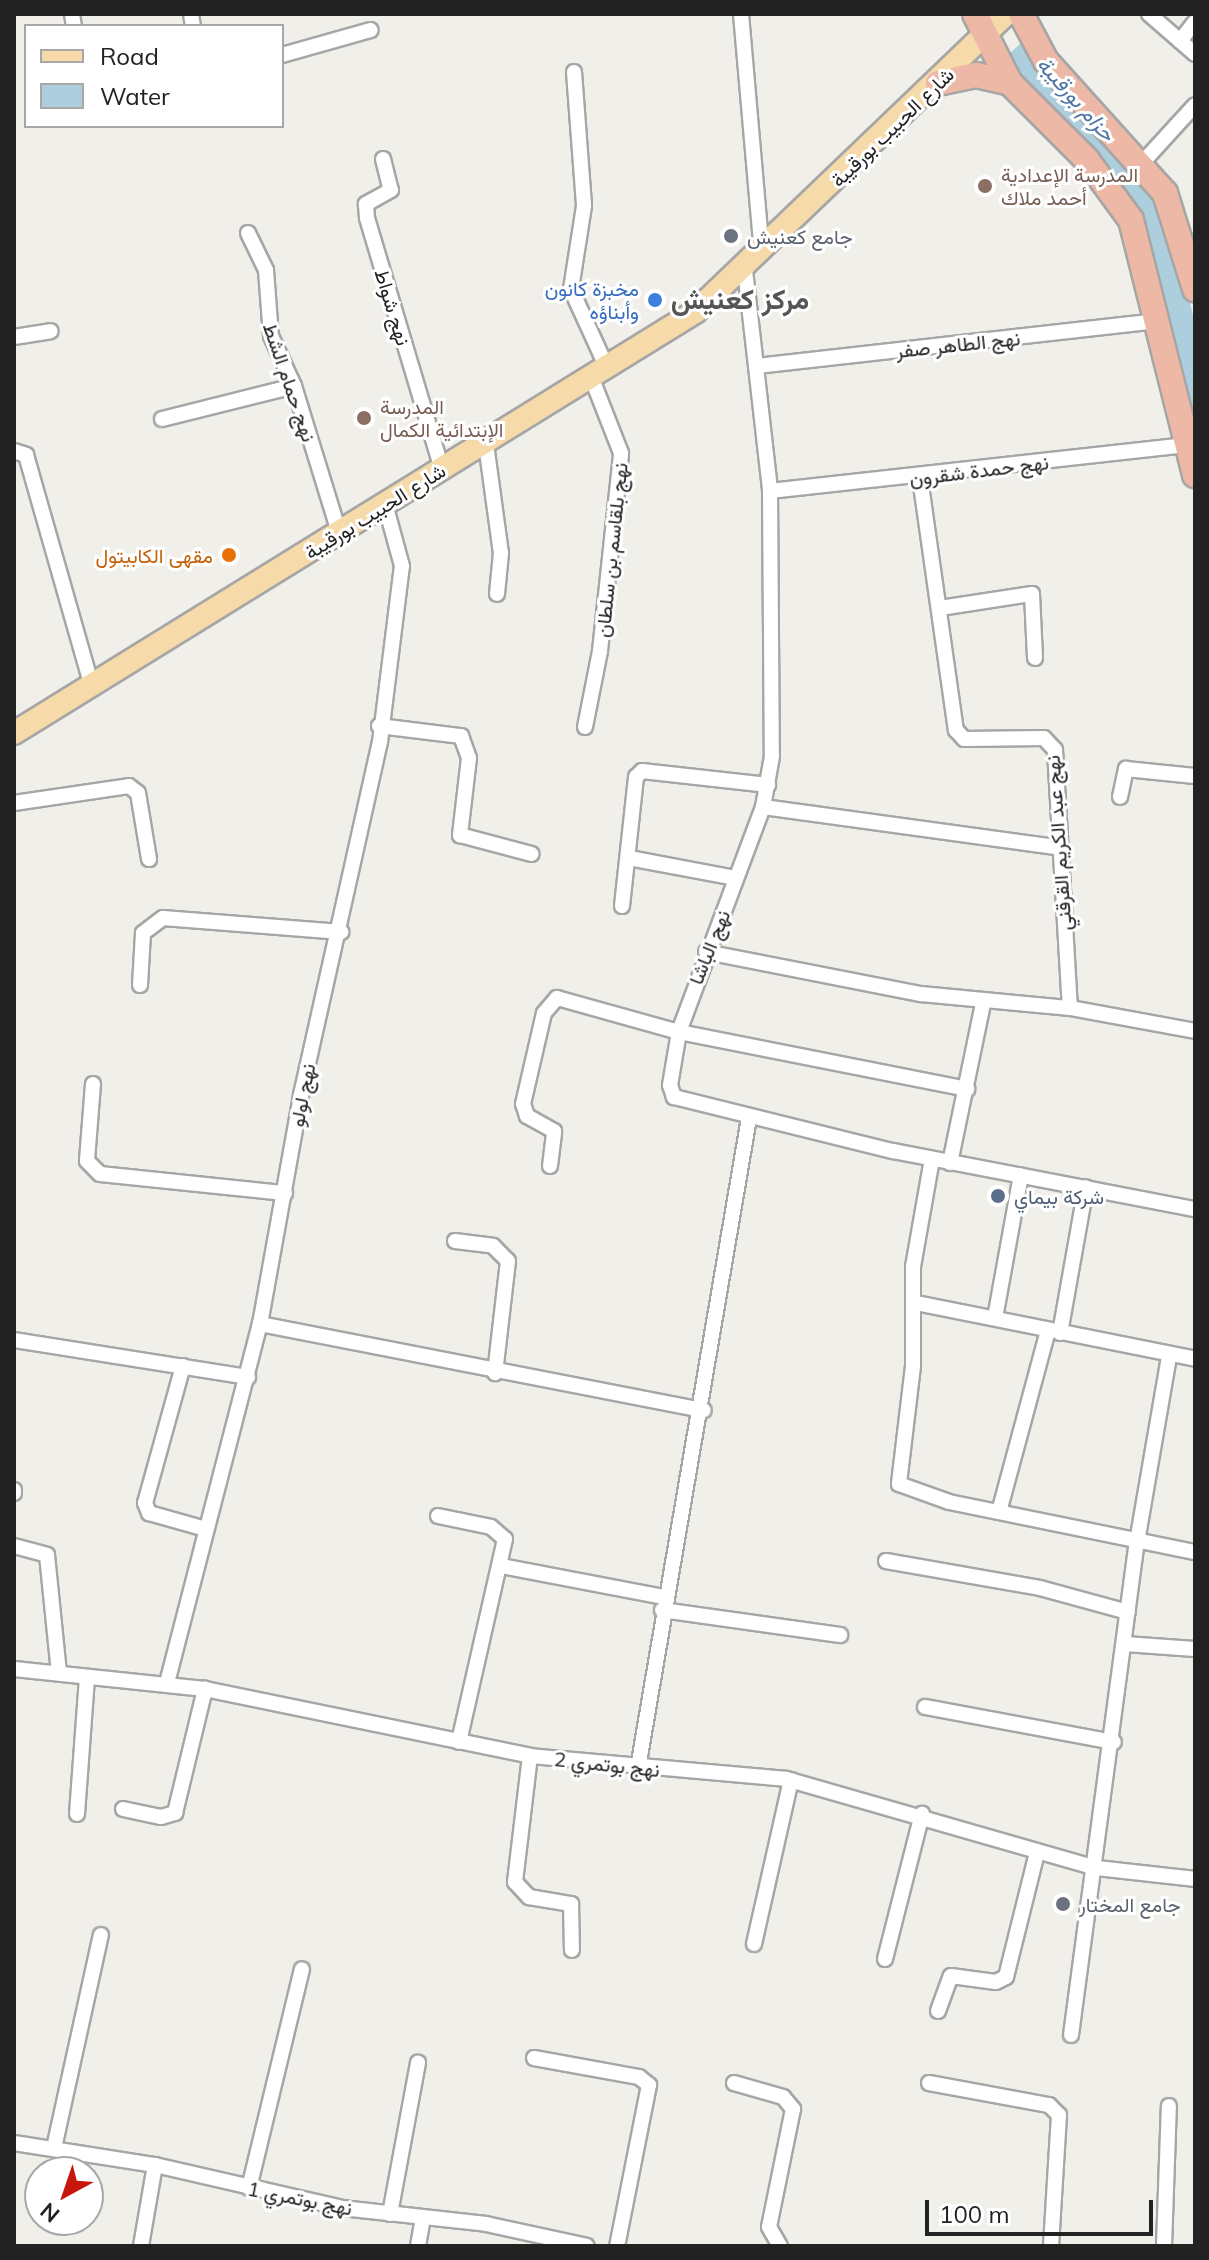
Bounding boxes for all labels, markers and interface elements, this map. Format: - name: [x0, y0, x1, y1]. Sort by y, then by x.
- legend: [24, 24, 284, 128]
- text: Road: [100, 41, 159, 71]
- water label: حزام بورقيبة: [1031, 51, 1121, 147]
- street label: شارع الحبيب بورقيبة: [826, 62, 958, 192]
- text: Water: [100, 81, 170, 111]
- place label: المدرسة الإعدادية أحمد ملاك: [1001, 162, 1138, 209]
- marker: المدرسة الإعدادية أحمد ملاك: [976, 177, 994, 195]
- place label: جامع كعنيش: [747, 224, 853, 248]
- marker: جامع كعنيش: [722, 227, 740, 245]
- street label: نهج شواط: [370, 266, 416, 348]
- place label: مخبزة كانون وأبناؤه: [545, 276, 639, 323]
- district label: مركز كعنيش: [671, 282, 809, 316]
- marker: مخبزة كانون وأبناؤه: [646, 291, 664, 309]
- street label: نهج حمام الشط: [258, 319, 322, 445]
- street label: نهج الطاهر صفر: [895, 326, 1021, 362]
- place label: المدرسة الإبتدائية الكمال: [380, 394, 503, 441]
- marker: المدرسة الإبتدائية الكمال: [355, 409, 373, 427]
- street label: نهج حمدة شقرون: [908, 450, 1050, 490]
- street label: شارع الحبيب بورقيبة: [300, 458, 450, 564]
- street label: نهج بلقاسم بن سلطان: [590, 461, 632, 639]
- place label: مقهى الكابيتول: [96, 543, 213, 567]
- marker: مقهى الكابيتول: [220, 546, 238, 564]
- street label: نهج عبد الكريم القرقني: [1040, 754, 1076, 932]
- street label: نهج الباشا: [683, 906, 735, 988]
- street label: نهج لولو: [284, 1061, 320, 1129]
- place label: شركة بيماي: [1014, 1184, 1104, 1208]
- marker: شركة بيماي: [989, 1187, 1007, 1205]
- street label: نهج بوتمري 2: [553, 1747, 661, 1781]
- place label: جامع المختار: [1079, 1892, 1181, 1916]
- marker: جامع المختار: [1054, 1895, 1072, 1913]
- north arrow: [24, 2156, 104, 2236]
- street label: نهج بوتمري 1: [246, 2176, 354, 2220]
- scale bar: [929, 2184, 1157, 2234]
- text: N: [34, 2197, 65, 2229]
- text: 100 m: [939, 2199, 1010, 2229]

